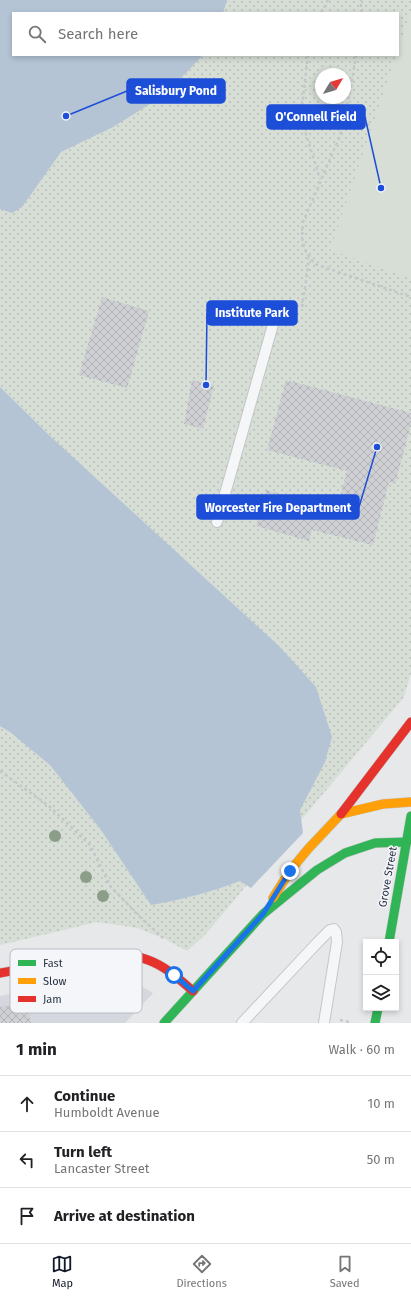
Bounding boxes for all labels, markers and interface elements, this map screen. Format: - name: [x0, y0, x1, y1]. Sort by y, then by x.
- search box: [12, 12, 399, 56]
- icon: search: [26, 23, 48, 45]
- text: Search here: [58, 25, 138, 43]
- north arrow: [315, 68, 351, 104]
- callout: Salisbury Pond: [127, 79, 225, 103]
- text: Salisbury Pond: [135, 84, 217, 98]
- callout: O'Connell Field: [267, 105, 365, 129]
- text: O'Connell Field: [275, 110, 357, 124]
- callout: Institute Park: [207, 301, 297, 325]
- text: Institute Park: [215, 306, 289, 320]
- callout: Worcester Fire Department: [197, 495, 359, 519]
- text: Worcester Fire Department: [205, 501, 352, 515]
- street label: Grove Street: [376, 846, 400, 908]
- route end: [281, 862, 299, 880]
- map controls: [363, 939, 399, 1011]
- button: locate: [363, 939, 399, 975]
- legend: [10, 949, 142, 1013]
- text: Fast: [43, 957, 63, 970]
- route start: [165, 966, 183, 984]
- text: Slow: [43, 975, 67, 988]
- button: layers: [363, 975, 399, 1011]
- text: Jam: [43, 993, 62, 1006]
- text: 1 min: [16, 1039, 57, 1060]
- text: Walk · 60 m: [328, 1042, 395, 1057]
- text: Continue: [54, 1087, 115, 1105]
- icon: ahead: [16, 1093, 38, 1115]
- text: 10 m: [368, 1096, 395, 1111]
- text: Humboldt Avenue: [54, 1105, 160, 1120]
- text: Turn left: [54, 1143, 112, 1161]
- icon: left: [16, 1149, 38, 1171]
- text: 50 m: [367, 1152, 395, 1167]
- text: Lancaster Street: [54, 1161, 149, 1176]
- icon: arrive: [16, 1205, 38, 1227]
- text: Arrive at destination: [54, 1207, 195, 1225]
- tab: Map: [51, 1253, 73, 1290]
- tab: Directions: [176, 1253, 227, 1290]
- tab: Saved: [330, 1253, 360, 1290]

